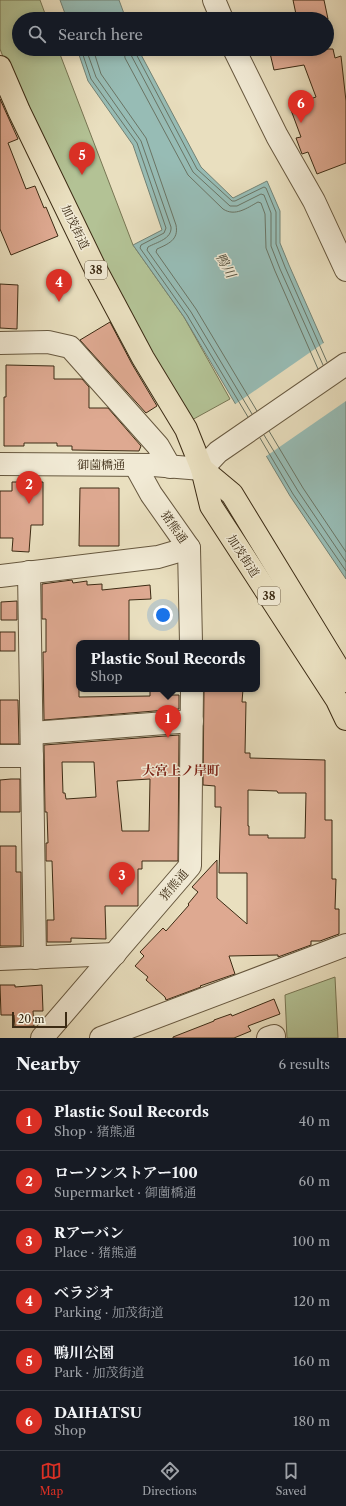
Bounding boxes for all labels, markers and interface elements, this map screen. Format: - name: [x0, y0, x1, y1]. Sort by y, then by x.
- search box: [12, 12, 334, 56]
- icon: search: [26, 23, 48, 45]
- text: Search here: [58, 25, 143, 44]
- pin: 6: [288, 90, 314, 123]
- pin: 5: [69, 142, 95, 175]
- street label: 加茂街道: [58, 202, 93, 252]
- water label: 鴨川: [213, 250, 240, 282]
- road number: 38: [85, 261, 107, 279]
- pin: 4: [46, 269, 72, 302]
- street label: 御薗橋通: [77, 457, 125, 472]
- pin: 2: [16, 471, 42, 504]
- street label: 猪熊通: [158, 508, 191, 546]
- street label: 加茂街道: [224, 532, 263, 580]
- road number: 38: [258, 587, 280, 605]
- your location: [153, 605, 173, 625]
- popup: [76, 640, 260, 692]
- text: Plastic Soul Records: [91, 649, 246, 668]
- text: Shop: [91, 668, 122, 684]
- pin: 1: [155, 705, 181, 738]
- district label: 大宮上ノ岸町: [142, 762, 220, 778]
- pin: 3: [109, 862, 135, 895]
- street label: 猪熊通: [156, 866, 191, 903]
- scale bar: [12, 1010, 67, 1029]
- text: 20 m: [18, 1012, 44, 1026]
- text: Nearby: [16, 1054, 80, 1074]
- text: 6 results: [279, 1056, 330, 1072]
- text: Plastic Soul Records: [54, 1102, 209, 1121]
- text: 1: [26, 1113, 32, 1129]
- text: 40 m: [299, 1113, 330, 1129]
- text: Shop · 猪熊通: [54, 1123, 136, 1139]
- text: ローソンストアー100: [54, 1163, 198, 1182]
- text: 2: [25, 1173, 33, 1189]
- text: 60 m: [299, 1173, 330, 1189]
- text: Supermarket · 御薗橋通: [54, 1184, 196, 1200]
- text: Rアーバン: [54, 1223, 124, 1242]
- text: 3: [25, 1233, 33, 1249]
- text: 100 m: [292, 1233, 330, 1249]
- text: Place · 猪熊通: [54, 1244, 137, 1260]
- text: ベラジオ: [54, 1283, 114, 1302]
- text: 4: [25, 1293, 33, 1309]
- text: 120 m: [293, 1293, 330, 1309]
- text: Parking · 加茂街道: [54, 1304, 164, 1320]
- text: 鴨川公園: [54, 1343, 114, 1362]
- text: 5: [25, 1353, 33, 1369]
- text: 160 m: [293, 1353, 330, 1369]
- text: Park · 加茂街道: [54, 1364, 145, 1380]
- text: DAIHATSU: [54, 1403, 142, 1422]
- text: 6: [25, 1413, 33, 1429]
- text: 180 m: [293, 1413, 330, 1429]
- text: Shop: [54, 1422, 86, 1438]
- tab: Map: [40, 1460, 63, 1498]
- tab: Directions: [142, 1460, 197, 1498]
- tab: Saved: [276, 1460, 306, 1498]

